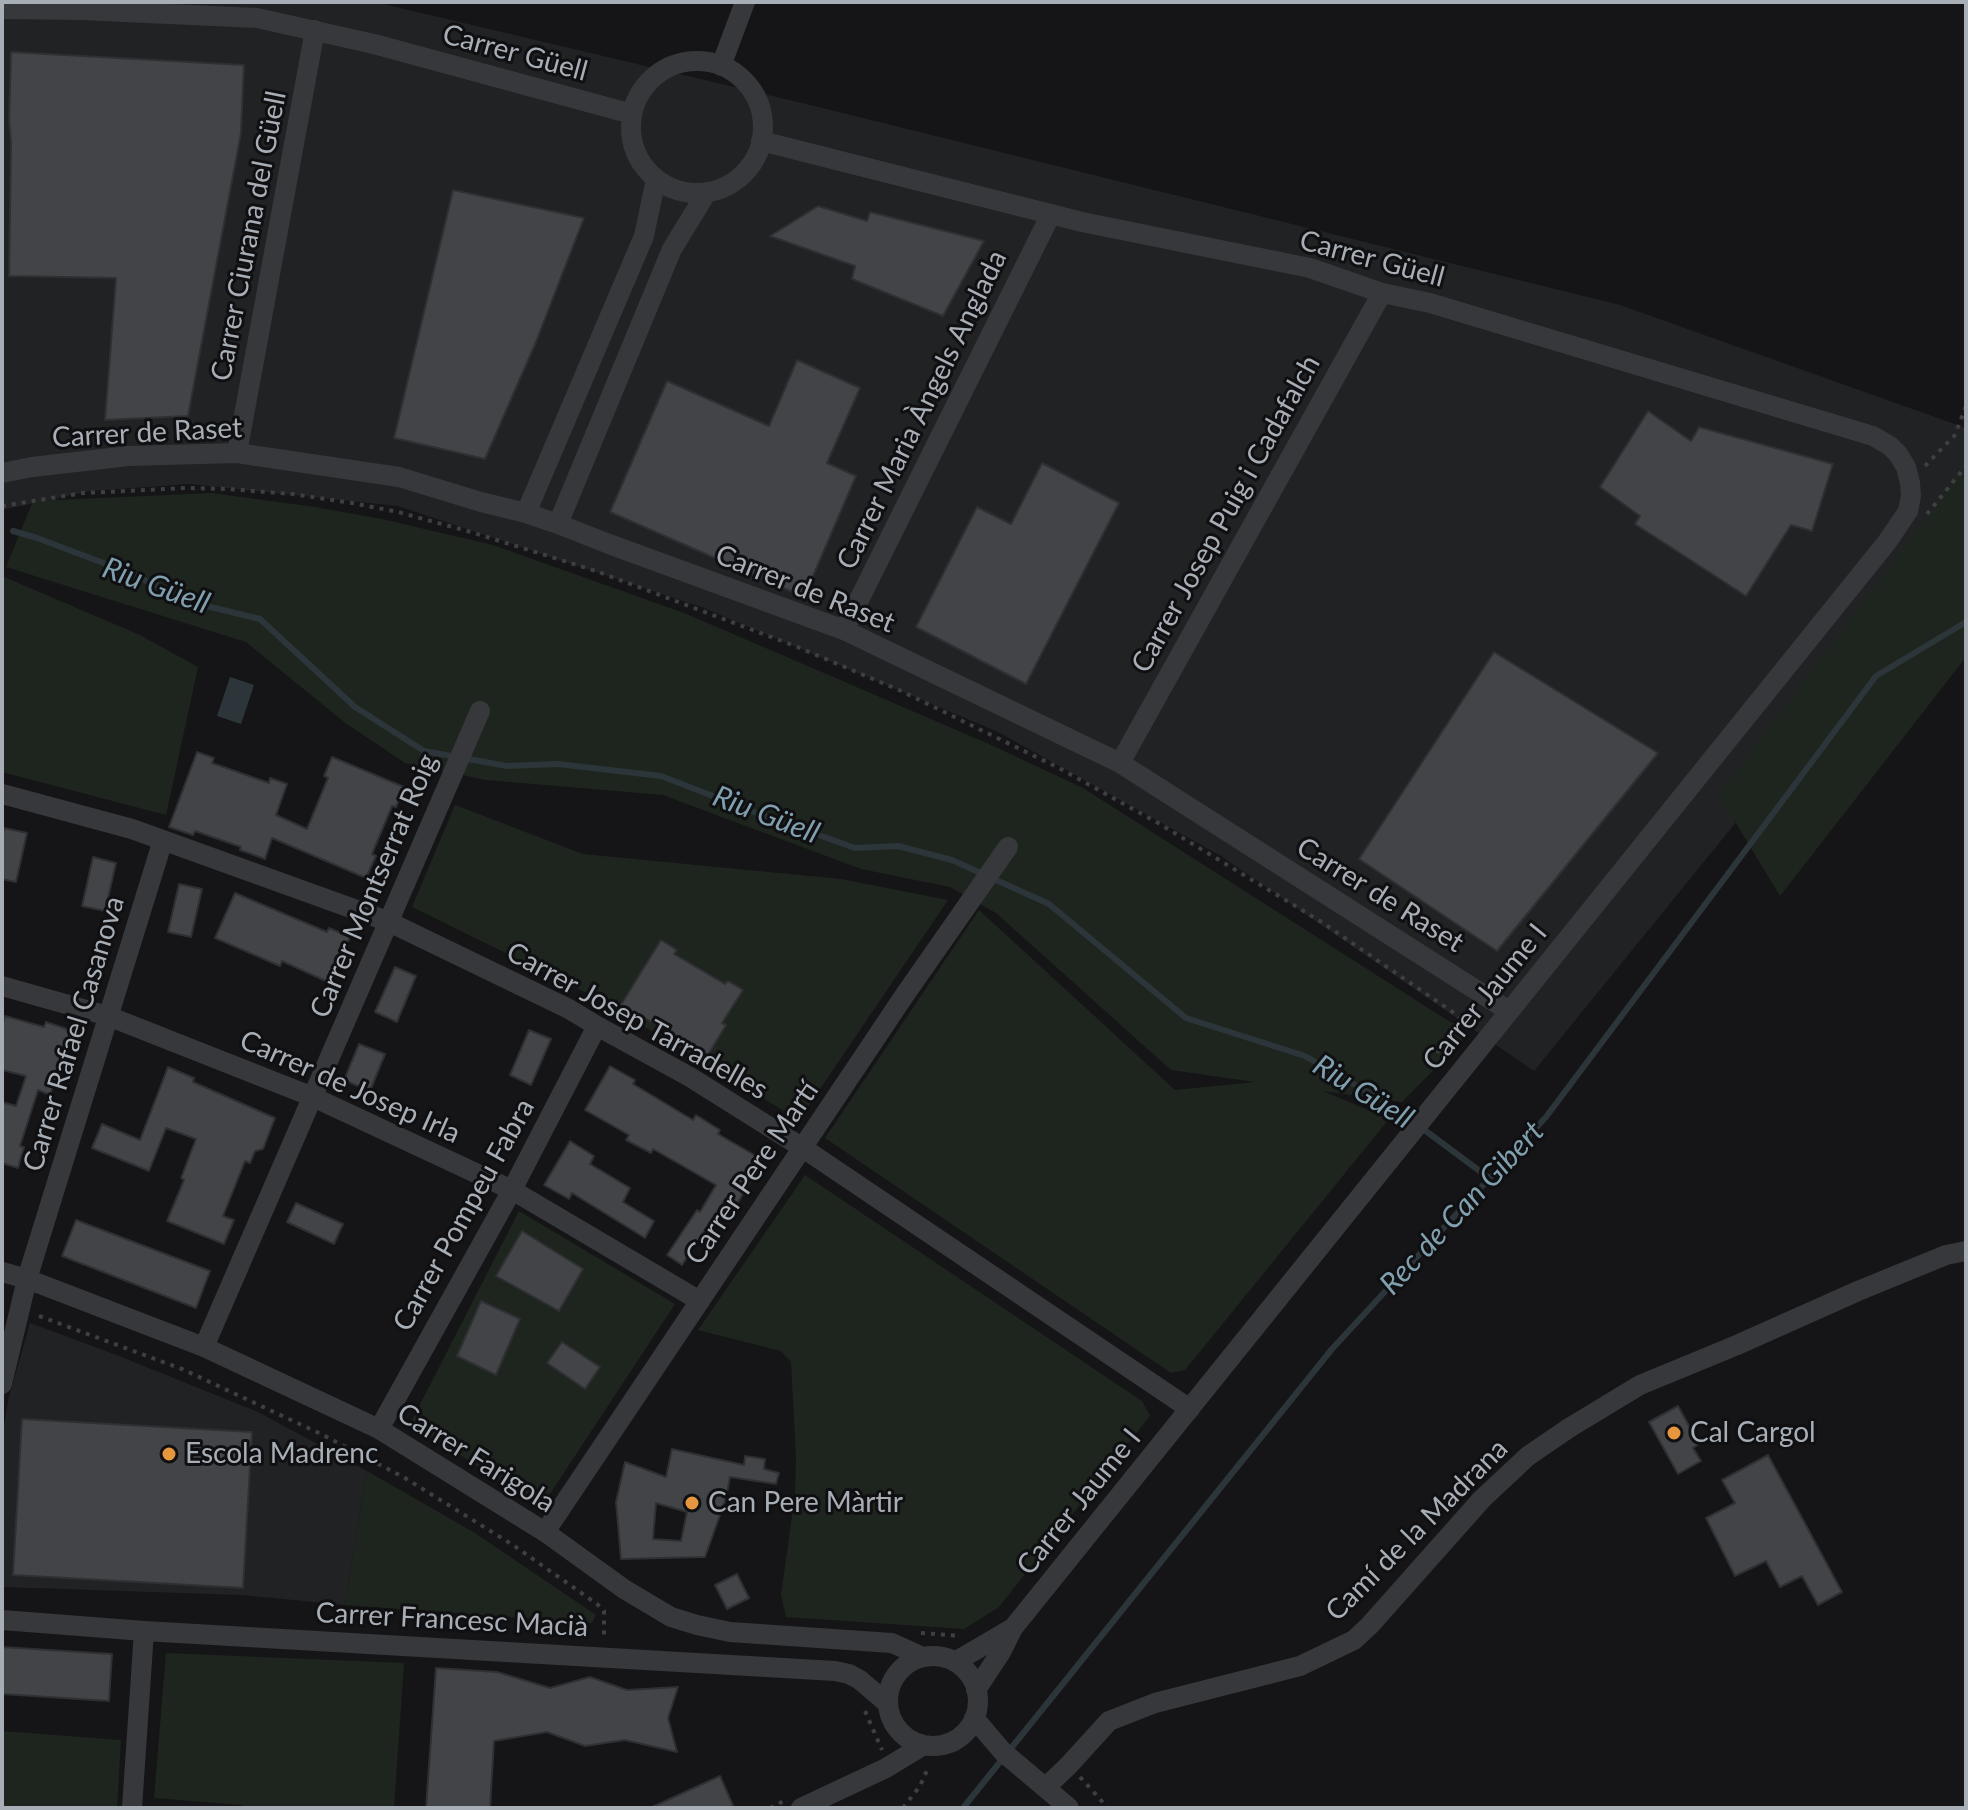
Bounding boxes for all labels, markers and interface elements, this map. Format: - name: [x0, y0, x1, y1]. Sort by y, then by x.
- street label: Carrer Güell: [439, 18, 591, 88]
- street label: Carrer Ciurana del Güell: [204, 88, 294, 384]
- street label: Carrer Güell: [1296, 224, 1448, 294]
- street label: Carrer Maria Àngels Anglada: [830, 245, 1014, 575]
- street label: Carrer Josep Puig i Cadafalch: [1125, 350, 1327, 678]
- street label: Carrer de Raset: [51, 411, 243, 455]
- street label: Carrer de Raset: [710, 538, 900, 640]
- water label: Riu Güell: [98, 550, 214, 622]
- street label: Carrer Montserrat Roig: [303, 749, 445, 1023]
- water label: Riu Güell: [708, 778, 824, 852]
- street label: Carrer de Raset: [1290, 830, 1470, 960]
- street label: Carrer Rafael Casanova: [16, 893, 132, 1175]
- street label: Carrer Jaume I: [1416, 917, 1554, 1077]
- street label: Carrer Josep Tarradelles: [501, 935, 773, 1107]
- street label: Carrer de Josep Irla: [235, 1023, 465, 1151]
- water label: Riu Güell: [1306, 1047, 1420, 1137]
- street label: Carrer Pere Martí: [678, 1075, 826, 1271]
- street label: Carrer Pompeu Fabra: [386, 1093, 542, 1337]
- water label: Rec de Can Gibert: [1373, 1114, 1551, 1302]
- street label: Carrer Farigola: [391, 1396, 561, 1520]
- place label: Cal Cargol: [1690, 1416, 1816, 1450]
- street label: Carrer Jaume I: [1010, 1422, 1148, 1582]
- marker: Cal Cargol: [1665, 1424, 1683, 1442]
- street label: Camí de la Madrana: [1319, 1432, 1515, 1628]
- place label: Escola Madrenc: [185, 1437, 378, 1471]
- marker: Escola Madrenc: [160, 1445, 178, 1463]
- place label: Can Pere Màrtir: [708, 1486, 903, 1520]
- marker: Can Pere Màrtir: [683, 1494, 701, 1512]
- street label: Carrer Francesc Macià: [315, 1596, 589, 1644]

